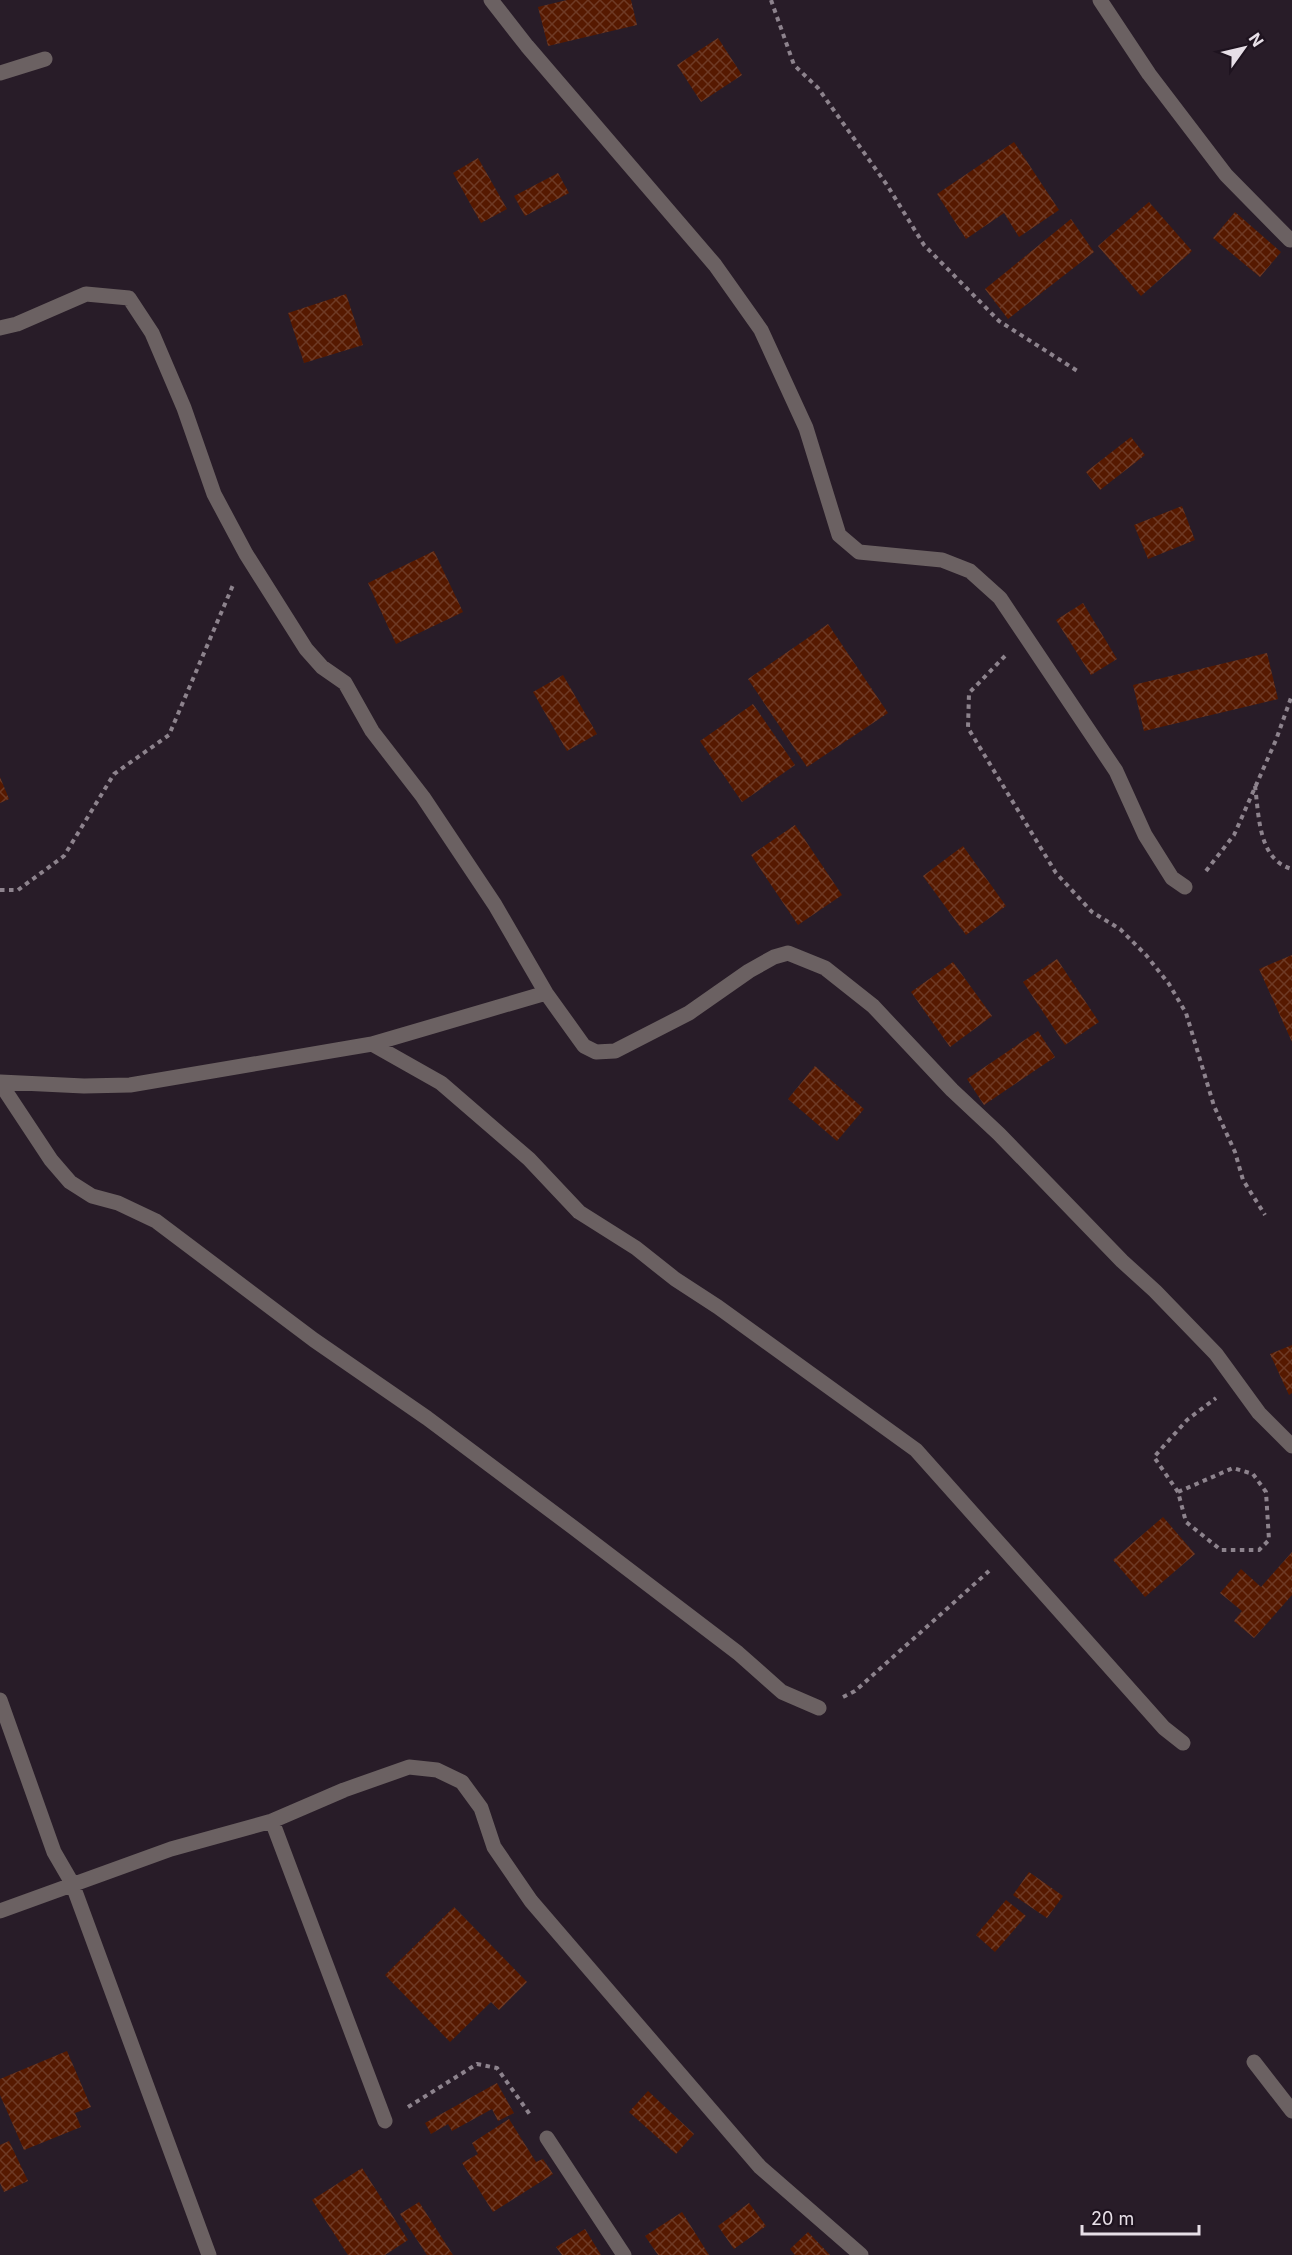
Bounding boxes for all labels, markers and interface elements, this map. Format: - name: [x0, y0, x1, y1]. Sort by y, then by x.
- north arrow: [1214, 18, 1274, 78]
- text: N: [1245, 29, 1268, 50]
- scale bar: [1082, 2198, 1199, 2236]
- text: 20 m: [1091, 2208, 1134, 2229]

